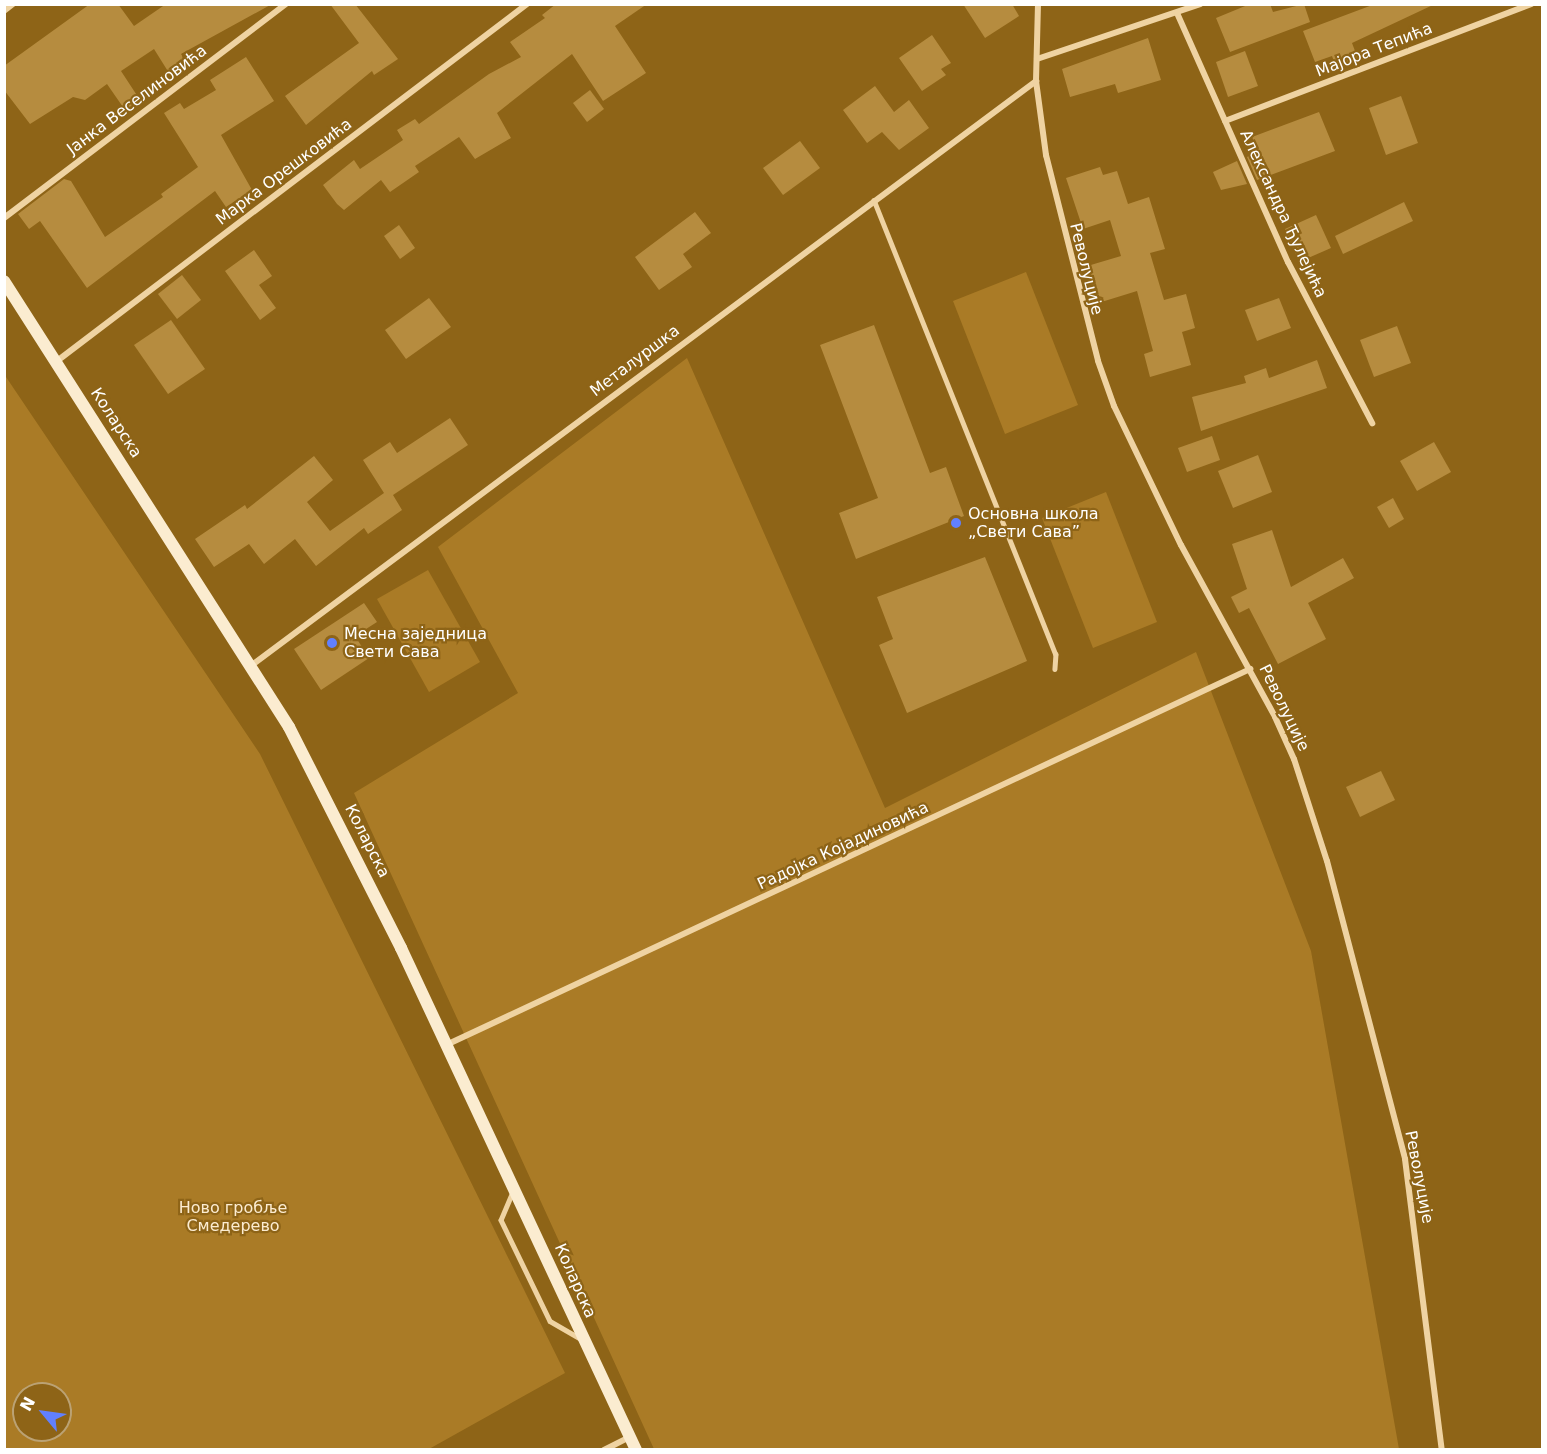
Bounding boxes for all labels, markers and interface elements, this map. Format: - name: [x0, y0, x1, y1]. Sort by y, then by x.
- street label: Мајора Тепића: [1313, 19, 1435, 81]
- street label: Јанка Веселиновића: [63, 41, 211, 159]
- street label: Марка Орешковића: [212, 115, 356, 229]
- street label: Александра Ђулејића: [1236, 127, 1330, 301]
- street label: Револуције: [1065, 221, 1107, 317]
- street label: Металуршка: [587, 321, 683, 401]
- street label: Коларска: [86, 384, 146, 462]
- place label: Основна школа „Свети Сава”: [968, 504, 1099, 542]
- marker: Основна школа „Свети Сава”: [949, 516, 963, 530]
- place label: Месна заједница Свети Сава: [344, 624, 487, 662]
- marker: Месна заједница Свети Сава: [325, 636, 339, 650]
- street label: Револуције: [1255, 662, 1313, 754]
- street label: Радојка Којадиновића: [754, 798, 932, 894]
- street label: Коларска: [340, 801, 394, 881]
- street label: Револуције: [1401, 1129, 1437, 1225]
- park label: Ново гробље Смедерево: [179, 1198, 287, 1236]
- street label: Коларска: [550, 1241, 600, 1321]
- north arrow: [12, 1382, 72, 1442]
- text: N: [16, 1394, 39, 1414]

